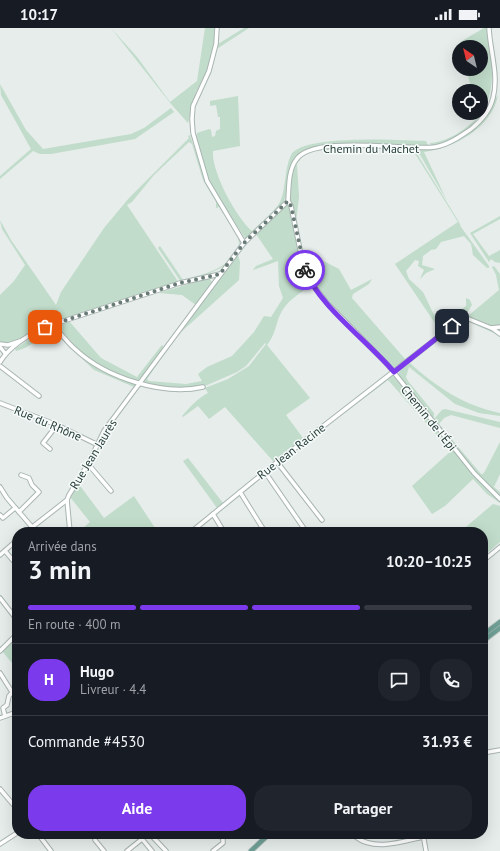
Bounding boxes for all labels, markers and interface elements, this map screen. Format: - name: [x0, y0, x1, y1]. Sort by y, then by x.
- text: 10:17: [20, 5, 58, 24]
- north arrow: [452, 40, 488, 76]
- map controls: [452, 40, 488, 120]
- button: locate: [452, 84, 488, 120]
- street label: Chemin du Machet: [323, 141, 419, 156]
- courier: [285, 250, 325, 290]
- icon: bike: [294, 259, 316, 281]
- pin: [435, 309, 469, 343]
- pin: [28, 310, 62, 344]
- icon: home: [441, 315, 463, 337]
- icon: bag: [34, 316, 56, 338]
- street label: Chemin de l'Épi: [398, 382, 460, 454]
- street label: Rue du Rhône: [12, 402, 84, 444]
- street label: Rue Jean Jaurès: [66, 416, 120, 492]
- street label: Rue Jean Racine: [254, 420, 328, 482]
- text: Arrivée dans: [28, 538, 97, 555]
- text: 10:20–10:25: [386, 552, 472, 571]
- text: 3 min: [28, 553, 91, 586]
- text: En route · 400 m: [28, 616, 121, 633]
- button: chat: [378, 659, 420, 701]
- button: phone: [430, 659, 472, 701]
- text: Hugo: [80, 662, 114, 681]
- text: H: [44, 670, 54, 689]
- text: Livreur · 4.4: [80, 681, 146, 698]
- text: Commande #4530: [28, 732, 145, 751]
- text: 31.93 €: [422, 732, 472, 751]
- button: Aide: [28, 785, 246, 831]
- button: Partager: [254, 785, 472, 831]

